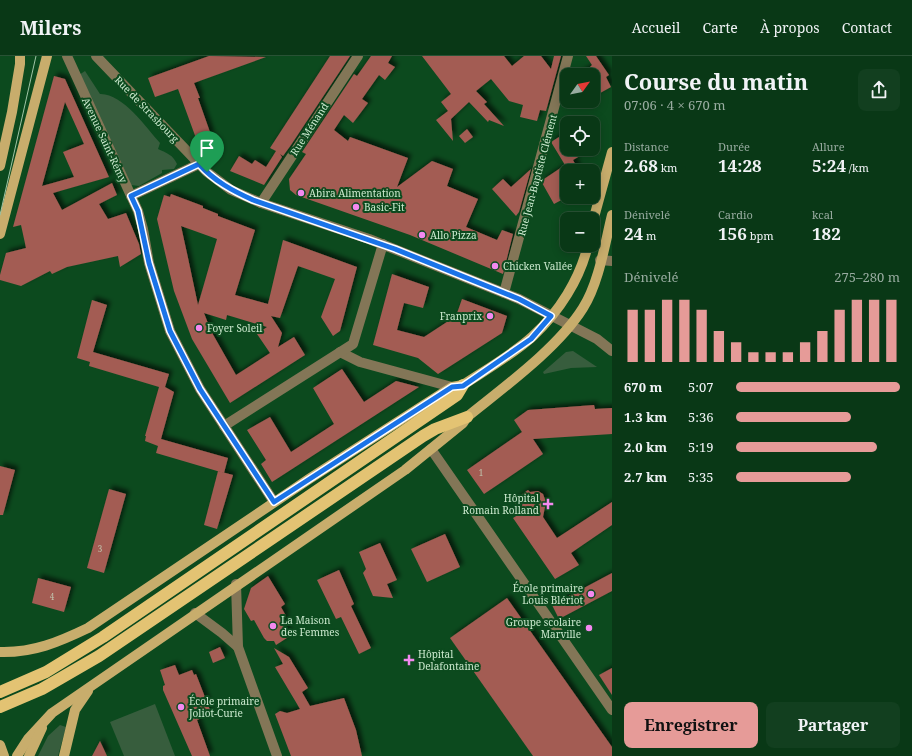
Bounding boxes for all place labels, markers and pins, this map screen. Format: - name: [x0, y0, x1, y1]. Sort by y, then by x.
- pin: [190, 131, 224, 172]
- place label: Abira Alimentation: [309, 186, 401, 200]
- marker: Abira Alimentation: [296, 188, 306, 198]
- place label: Basic-Fit: [364, 200, 405, 214]
- marker: Basic-Fit: [351, 202, 361, 212]
- place label: Allo Pizza: [430, 228, 477, 242]
- marker: Allo Pizza: [417, 230, 427, 240]
- place label: Chicken Vallée: [503, 259, 572, 273]
- marker: Chicken Vallée: [490, 261, 500, 271]
- place label: Franprix: [440, 309, 482, 323]
- marker: Franprix: [485, 311, 495, 321]
- place label: Foyer Soleil: [207, 321, 262, 335]
- marker: Foyer Soleil: [194, 323, 204, 333]
- place label: Hôpital Romain Rolland: [463, 491, 539, 517]
- marker: Hôpital Romain Rolland: [542, 498, 554, 510]
- place label: École primaire Louis Blériot: [513, 581, 583, 607]
- marker: École primaire Louis Blériot: [586, 589, 596, 599]
- place label: La Maison des Femmes: [281, 613, 340, 639]
- place label: Groupe scolaire Marville: [506, 615, 581, 641]
- marker: La Maison des Femmes: [268, 621, 278, 631]
- marker: Groupe scolaire Marville: [584, 623, 594, 633]
- place label: Hôpital Delafontaine: [418, 647, 479, 673]
- marker: Hôpital Delafontaine: [403, 654, 415, 666]
- place label: École primaire Joliot-Curie: [188, 694, 259, 720]
- marker: École primaire Joliot-Curie: [176, 702, 186, 712]

